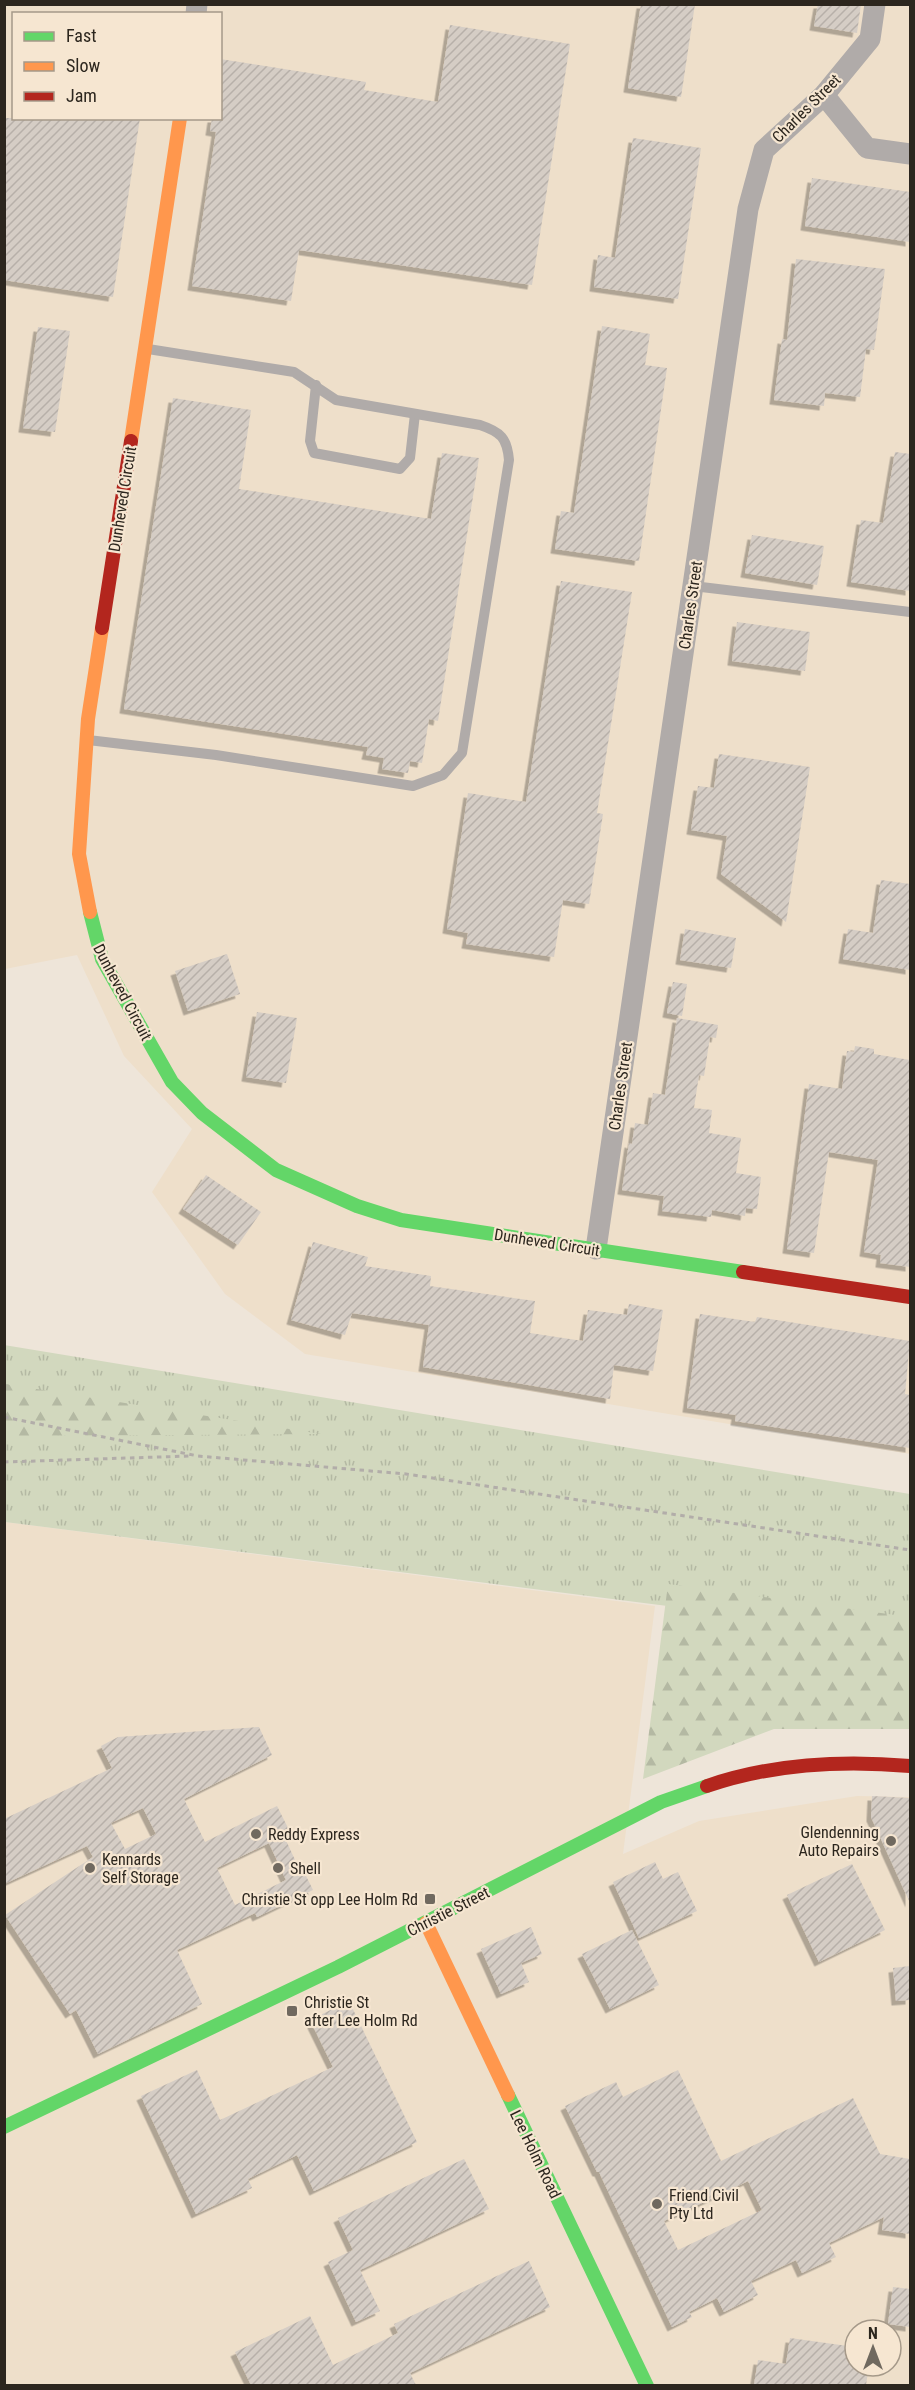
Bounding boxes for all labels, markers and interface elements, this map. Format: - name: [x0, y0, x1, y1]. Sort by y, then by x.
- legend: [12, 12, 222, 120]
- text: Fast: [66, 25, 97, 46]
- text: Slow: [66, 55, 101, 76]
- street label: Charles Street: [768, 70, 845, 147]
- text: Jam: [66, 85, 97, 106]
- street label: Dunheved Circuit: [105, 445, 140, 553]
- street label: Charles Street: [675, 559, 706, 650]
- street label: Dunheved Circuit: [89, 941, 156, 1044]
- street label: Charles Street: [605, 1040, 636, 1131]
- street label: Dunheved Circuit: [493, 1225, 601, 1260]
- place label: Glendenning Auto Repairs: [798, 1823, 879, 1860]
- place label: Reddy Express: [268, 1825, 360, 1844]
- marker: Reddy Express: [249, 1827, 263, 1841]
- marker: Glendenning Auto Repairs: [884, 1834, 898, 1848]
- place label: Kennards Self Storage: [102, 1850, 179, 1887]
- place label: Shell: [290, 1859, 321, 1878]
- marker: Kennards Self Storage: [83, 1861, 97, 1875]
- marker: Shell: [271, 1861, 285, 1875]
- street label: Christie Street: [404, 1882, 493, 1940]
- place label: Christie St opp Lee Holm Rd: [242, 1890, 418, 1909]
- marker: Christie St opp Lee Holm Rd: [423, 1892, 437, 1906]
- place label: Christie St after Lee Holm Rd: [304, 1993, 418, 2030]
- marker: Christie St after Lee Holm Rd: [285, 2004, 299, 2018]
- street label: Lee Holm Road: [506, 2107, 565, 2201]
- place label: Friend Civil Pty Ltd: [669, 2186, 739, 2223]
- marker: Friend Civil Pty Ltd: [650, 2197, 664, 2211]
- north arrow: [843, 2318, 903, 2378]
- text: N: [868, 2324, 878, 2343]

